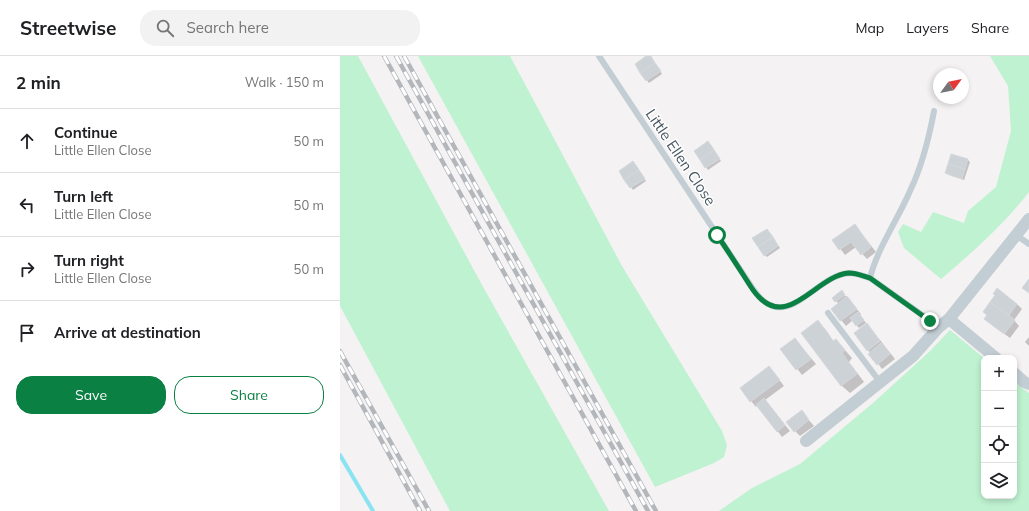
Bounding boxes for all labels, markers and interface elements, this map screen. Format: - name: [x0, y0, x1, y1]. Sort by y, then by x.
- search box: [140, 10, 420, 46]
- text: Streetwise: [20, 16, 116, 40]
- icon: search: [154, 17, 176, 39]
- text: Search here: [186, 18, 269, 37]
- text: Map: [855, 19, 884, 37]
- text: Layers: [906, 19, 949, 37]
- text: Share: [971, 19, 1009, 37]
- north arrow: [933, 68, 969, 104]
- text: 2 min: [16, 72, 61, 93]
- text: Walk · 150 m: [245, 74, 324, 90]
- street label: Little Ellen Close: [642, 105, 720, 209]
- text: Continue: [54, 123, 117, 142]
- icon: ahead: [16, 130, 38, 152]
- text: 50 m: [294, 133, 324, 149]
- text: Little Ellen Close: [54, 142, 152, 158]
- text: Turn left: [54, 187, 113, 206]
- icon: left: [16, 194, 38, 216]
- text: 50 m: [294, 197, 324, 213]
- text: Little Ellen Close: [54, 206, 152, 222]
- route start: [708, 226, 726, 244]
- text: Turn right: [54, 251, 124, 270]
- icon: right: [16, 258, 38, 280]
- text: 50 m: [294, 261, 324, 277]
- text: Little Ellen Close: [54, 270, 152, 286]
- route end: [921, 312, 939, 330]
- icon: arrive: [16, 322, 38, 344]
- text: Arrive at destination: [54, 323, 201, 342]
- map controls: [981, 355, 1017, 499]
- button: +: [981, 355, 1017, 391]
- button: Save: [16, 376, 166, 414]
- button: Share: [174, 376, 324, 414]
- button: −: [981, 391, 1017, 427]
- button: locate: [981, 427, 1017, 463]
- button: layers: [981, 463, 1017, 499]

